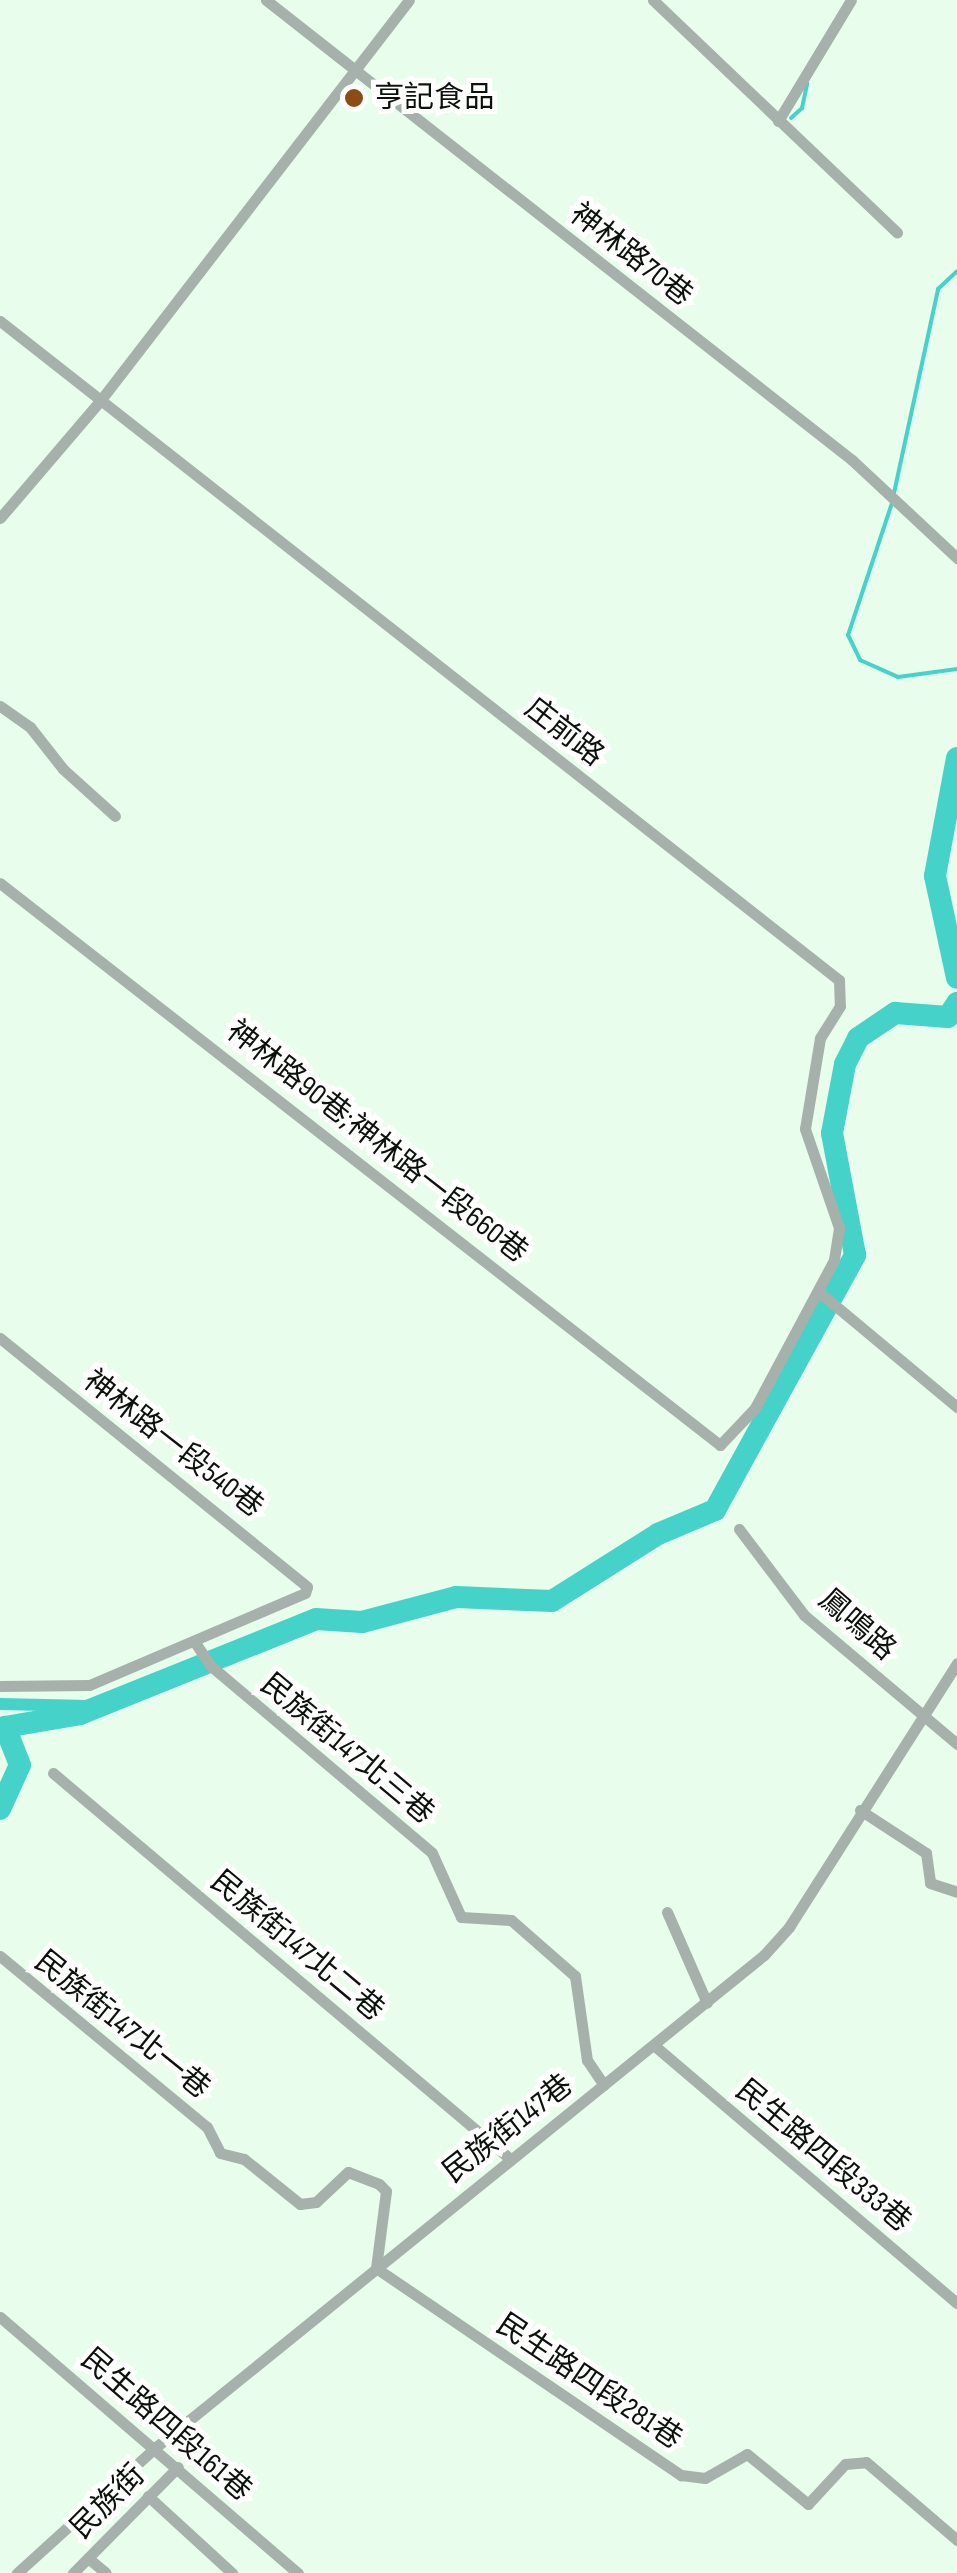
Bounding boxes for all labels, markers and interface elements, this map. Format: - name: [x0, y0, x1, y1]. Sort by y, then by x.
- place label: 亨記食品: [374, 80, 494, 116]
- marker: 亨記食品: [343, 87, 365, 109]
- street label: 神林路70巷: [563, 196, 699, 314]
- street label: 庄前路: [517, 690, 611, 774]
- street label: 神林路90巷;神林路一段660巷: [219, 1013, 535, 1271]
- street label: 神林路一段540巷: [76, 1363, 270, 1525]
- street label: 鳳鳴路: [811, 1582, 903, 1668]
- street label: 民族街147北三巷: [253, 1666, 441, 1832]
- street label: 民族街147北二巷: [203, 1863, 391, 2029]
- street label: 民族街147北一巷: [27, 1943, 217, 2107]
- street label: 民族街147巷: [436, 2067, 580, 2191]
- street label: 民生路四段333巷: [728, 2072, 918, 2240]
- street label: 民生路四段281巷: [489, 2307, 689, 2457]
- street label: 民生路四段161巷: [73, 2341, 259, 2509]
- street label: 民族街: [63, 2457, 153, 2547]

